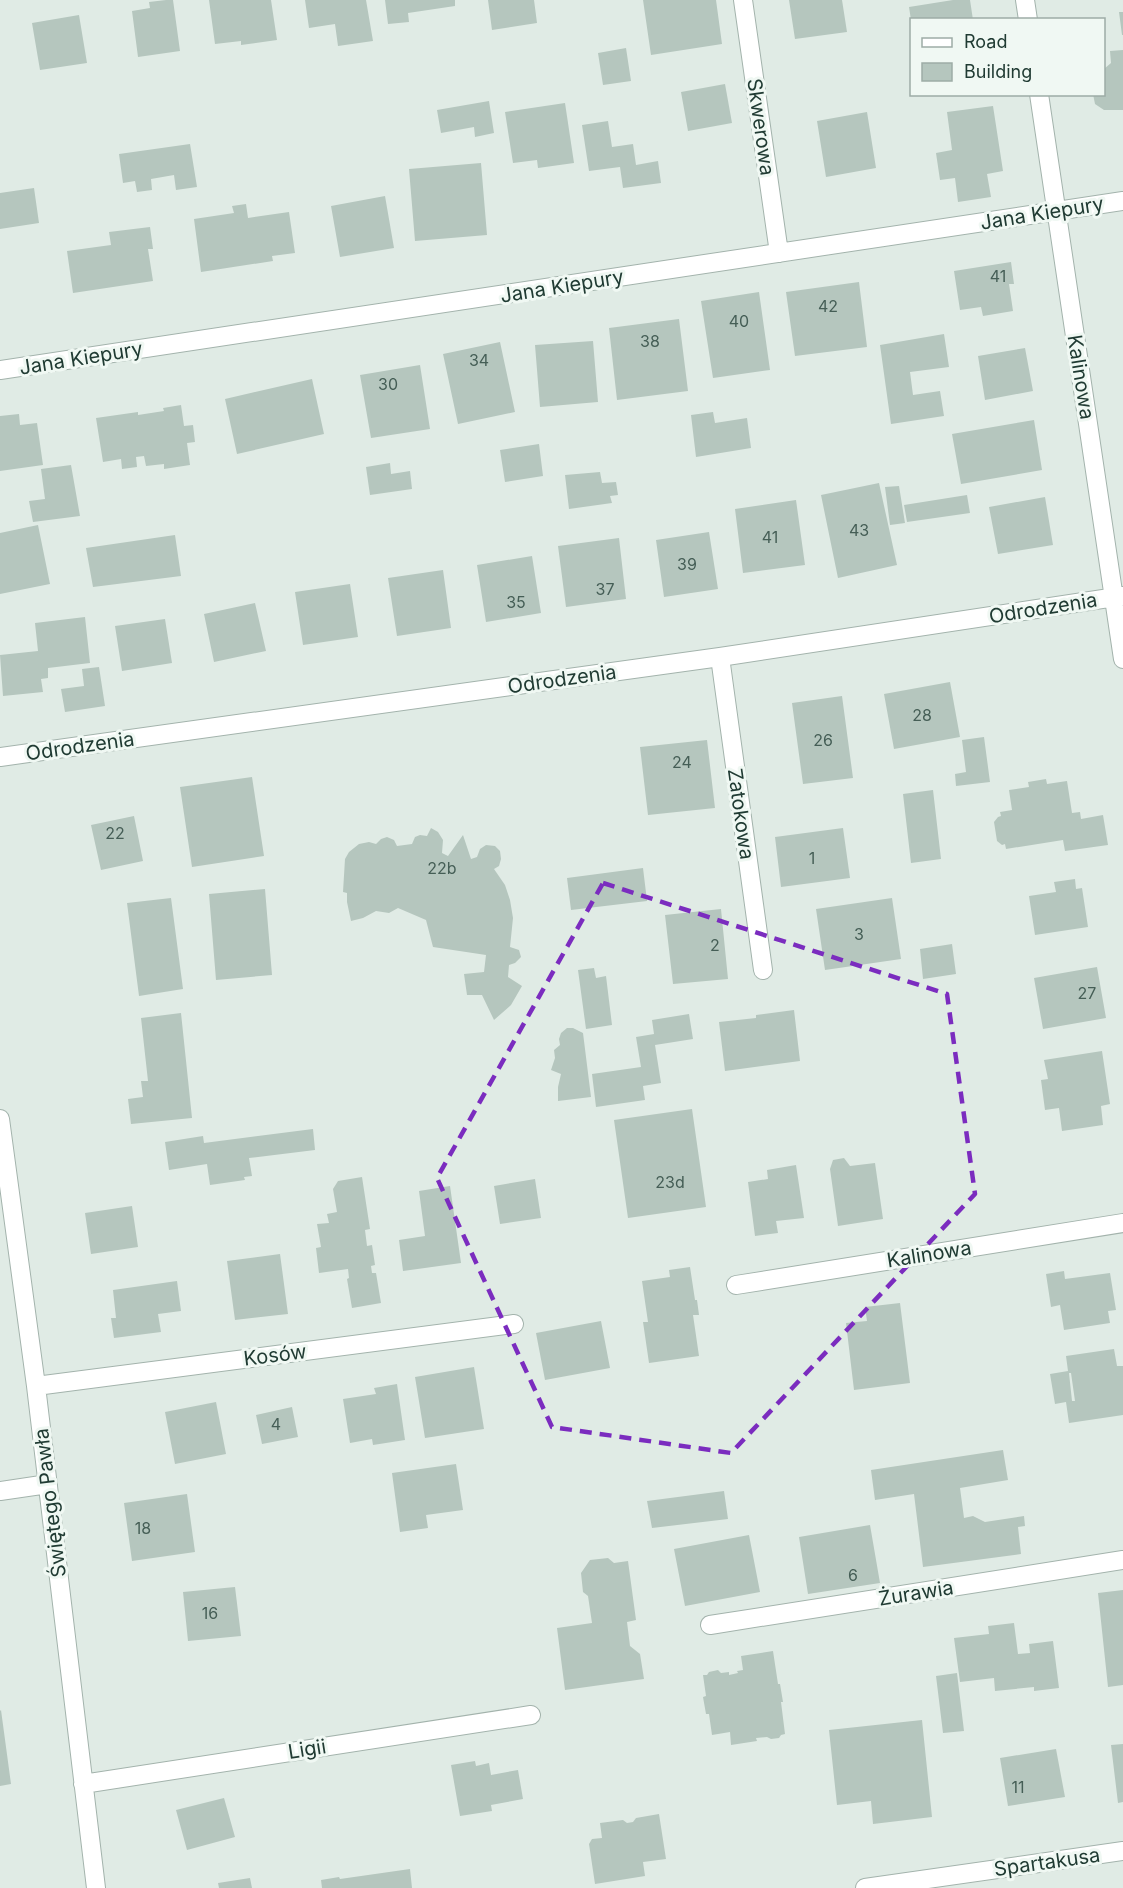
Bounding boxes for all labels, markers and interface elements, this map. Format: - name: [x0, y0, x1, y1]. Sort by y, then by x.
- legend: [910, 18, 1105, 96]
- text: Road: [964, 31, 1007, 52]
- text: Building: [964, 61, 1032, 82]
- street label: Skwerowa: [742, 77, 780, 177]
- street label: Jana Kiepury: [979, 191, 1105, 235]
- street label: Jana Kiepury: [499, 264, 625, 308]
- house number: 41: [990, 266, 1006, 286]
- house number: 42: [818, 296, 838, 316]
- house number: 40: [729, 311, 749, 331]
- house number: 38: [640, 331, 660, 351]
- street label: Kalinowa: [1062, 333, 1100, 421]
- street label: Jana Kiepury: [18, 336, 144, 380]
- house number: 34: [469, 350, 489, 370]
- house number: 30: [378, 374, 398, 394]
- house number: 43: [849, 520, 869, 540]
- house number: 41: [762, 527, 778, 547]
- house number: 39: [677, 554, 697, 574]
- house number: 37: [596, 579, 614, 599]
- street label: Odrodzenia: [987, 588, 1099, 628]
- house number: 35: [506, 592, 526, 612]
- street label: Odrodzenia: [506, 660, 618, 698]
- house number: 28: [912, 705, 932, 725]
- street label: Odrodzenia: [24, 727, 136, 765]
- house number: 26: [813, 730, 833, 750]
- house number: 24: [672, 752, 692, 772]
- street label: Zatokowa: [723, 767, 759, 861]
- house number: 22: [105, 823, 125, 843]
- house number: 1: [809, 848, 815, 868]
- house number: 22b: [427, 858, 457, 878]
- house number: 3: [854, 924, 864, 944]
- house number: 2: [710, 935, 720, 955]
- house number: 27: [1078, 983, 1096, 1003]
- house number: 23d: [655, 1172, 685, 1192]
- street label: Kalinowa: [885, 1235, 973, 1273]
- street label: Kosów: [242, 1339, 308, 1371]
- house number: 4: [271, 1414, 281, 1434]
- street label: Świętego Pawła: [28, 1427, 71, 1579]
- house number: 18: [135, 1518, 151, 1538]
- house number: 6: [848, 1565, 858, 1585]
- street label: Żurawia: [877, 1574, 955, 1611]
- house number: 16: [202, 1603, 218, 1623]
- street label: Ligii: [286, 1734, 328, 1764]
- house number: 11: [1011, 1777, 1025, 1797]
- street label: Spartakusa: [992, 1843, 1102, 1881]

